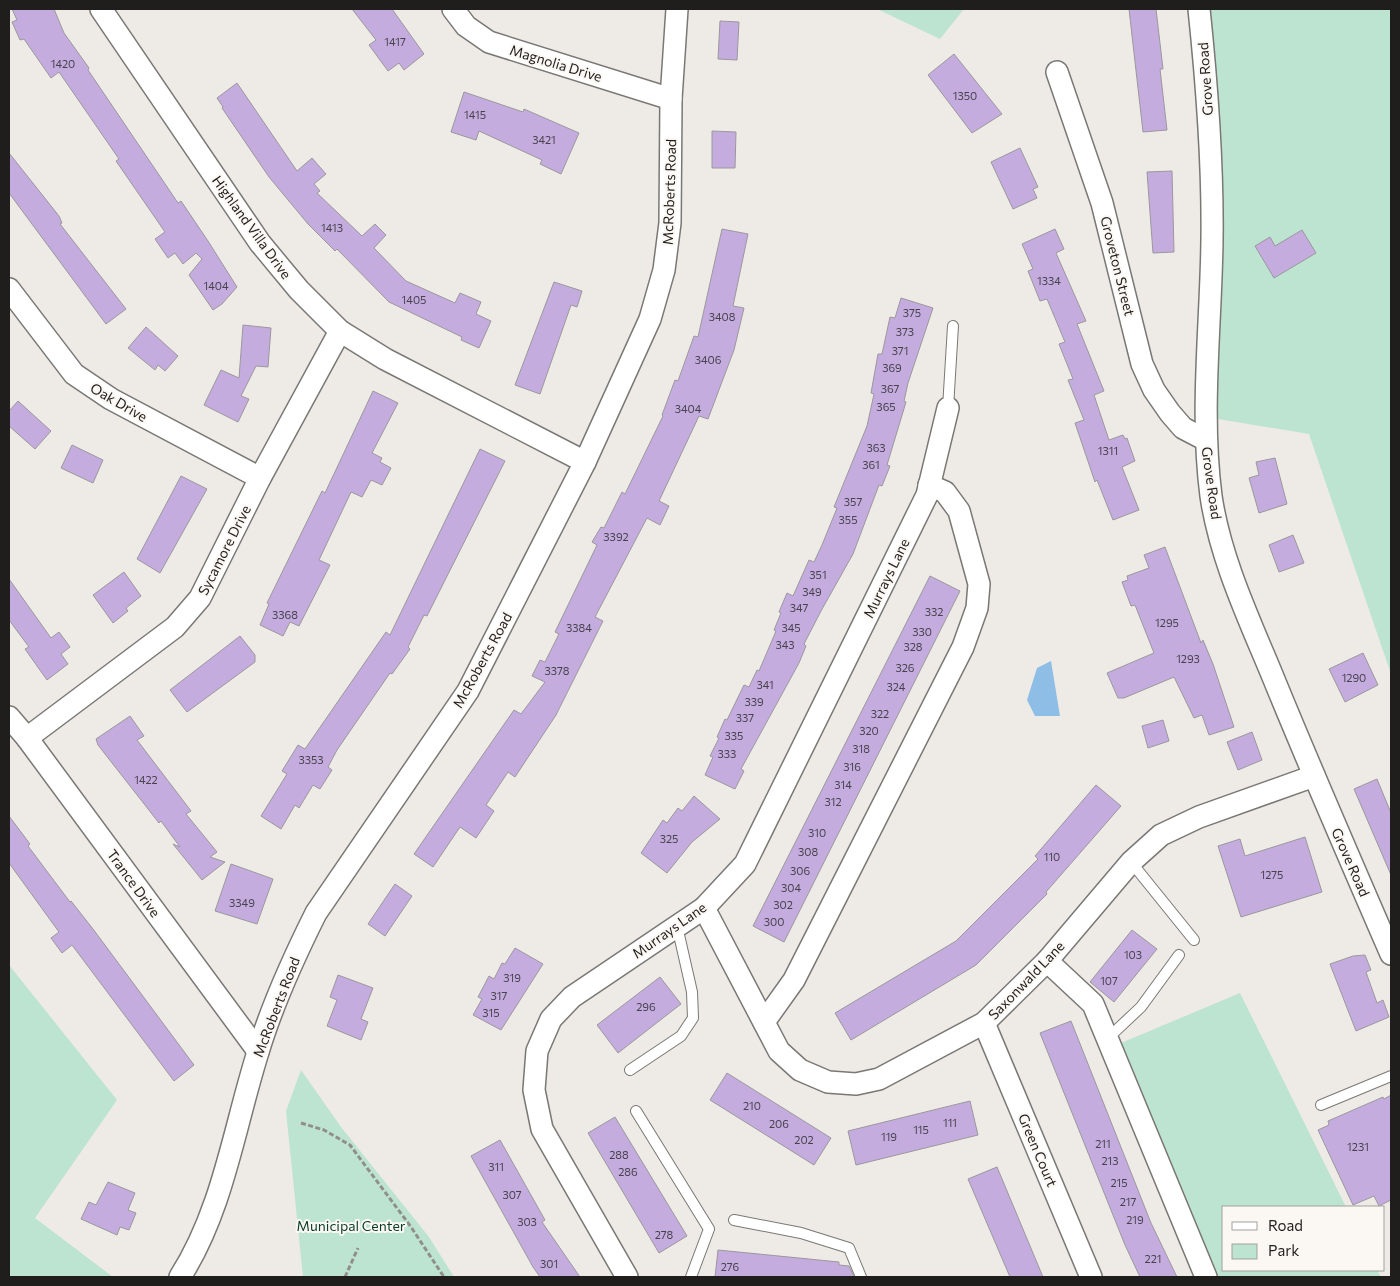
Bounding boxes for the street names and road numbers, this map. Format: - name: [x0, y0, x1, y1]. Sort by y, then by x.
- street label: Magnolia Drive: [508, 41, 604, 85]
- street label: Grove Road: [1194, 42, 1216, 116]
- street label: McRoberts Road: [659, 139, 679, 245]
- street label: Highland Villa Drive: [209, 172, 295, 282]
- street label: Groveton Street: [1097, 214, 1139, 318]
- street label: Oak Drive: [88, 379, 150, 425]
- street label: Grove Road: [1198, 445, 1226, 521]
- street label: Sycamore Drive: [194, 502, 254, 598]
- street label: Murrays Lane: [859, 535, 913, 621]
- street label: McRoberts Road: [449, 609, 515, 711]
- street label: Grove Road: [1328, 825, 1374, 899]
- street label: Trance Drive: [104, 846, 164, 920]
- street label: Murrays Lane: [629, 898, 709, 962]
- street label: Saxonwald Lane: [984, 937, 1068, 1023]
- street label: McRoberts Road: [249, 954, 303, 1060]
- street label: Green Court: [1015, 1111, 1061, 1190]

